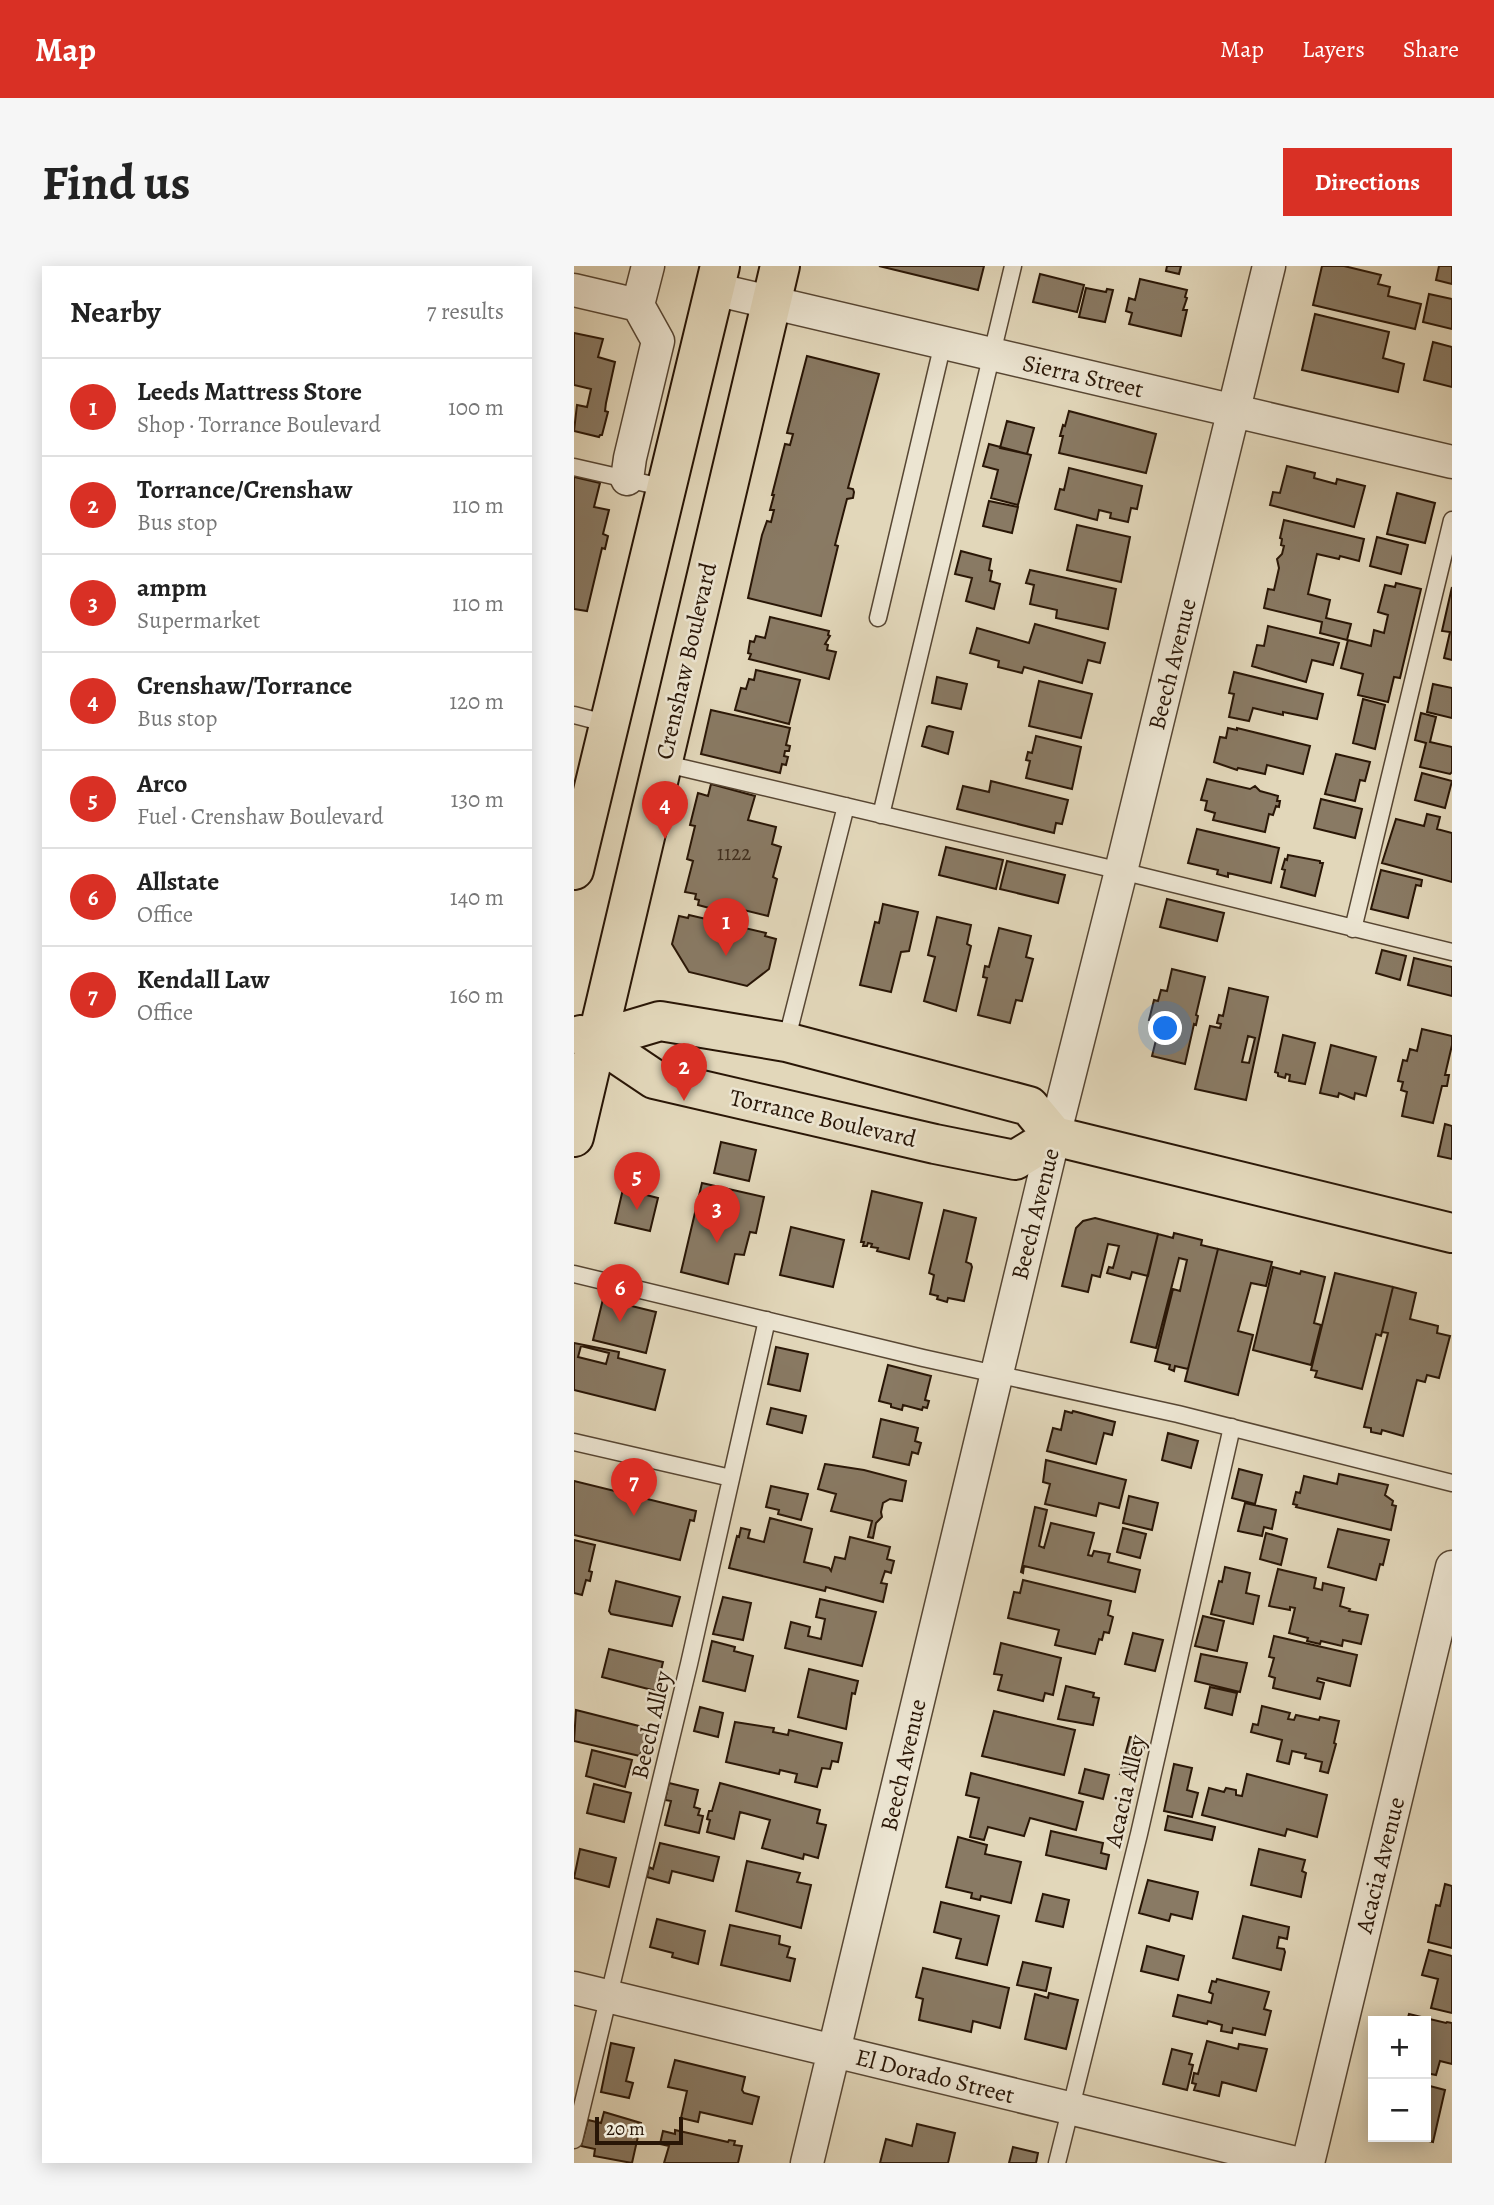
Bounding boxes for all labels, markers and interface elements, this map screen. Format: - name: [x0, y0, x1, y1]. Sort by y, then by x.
- text: Map: [35, 27, 96, 72]
- text: Map: [1220, 33, 1264, 65]
- text: Layers: [1302, 33, 1365, 65]
- text: Share: [1403, 33, 1459, 65]
- button: Directions: [1283, 148, 1452, 216]
- text: Find us: [42, 149, 190, 216]
- text: Nearby: [70, 292, 161, 332]
- text: 7 results: [427, 296, 504, 327]
- street label: Sierra Street: [1019, 347, 1147, 405]
- text: Leeds Mattress Store: [137, 374, 362, 409]
- text: 1: [89, 392, 97, 423]
- text: 100 m: [448, 392, 504, 423]
- text: Shop · Torrance Boulevard: [137, 409, 381, 440]
- text: Torrance/Crenshaw: [137, 472, 352, 507]
- text: 2: [87, 490, 99, 521]
- text: 110 m: [452, 490, 504, 521]
- text: Bus stop: [137, 507, 217, 538]
- street label: Crenshaw Boulevard: [648, 559, 724, 763]
- text: ampm: [137, 570, 207, 605]
- text: 3: [88, 588, 98, 619]
- text: 110 m: [452, 588, 504, 619]
- street label: Beech Avenue: [1140, 595, 1204, 733]
- text: Supermarket: [137, 605, 260, 636]
- text: Crenshaw/Torrance: [137, 668, 352, 703]
- text: 4: [88, 686, 98, 717]
- text: 120 m: [449, 686, 504, 717]
- text: Bus stop: [137, 703, 217, 734]
- text: Arco: [137, 766, 187, 801]
- pin: 4: [642, 781, 688, 839]
- text: 5: [88, 784, 98, 815]
- text: 130 m: [451, 784, 504, 815]
- text: Fuel · Crenshaw Boulevard: [137, 801, 384, 832]
- house number: 1122: [717, 839, 751, 867]
- text: Allstate: [137, 864, 219, 899]
- text: 6: [88, 882, 98, 913]
- text: 140 m: [450, 882, 504, 913]
- pin: 1: [703, 898, 749, 956]
- text: Office: [137, 899, 193, 930]
- text: Kendall Law: [137, 962, 270, 997]
- text: 7: [88, 980, 98, 1011]
- text: 160 m: [450, 980, 504, 1011]
- text: Office: [137, 997, 193, 1028]
- your location: [1148, 1011, 1182, 1045]
- pin: 2: [661, 1043, 707, 1101]
- street label: Torrance Boulevard: [727, 1081, 919, 1155]
- street label: Beech Avenue: [1003, 1145, 1067, 1283]
- pin: 5: [614, 1152, 660, 1210]
- pin: 3: [694, 1185, 740, 1243]
- pin: 6: [597, 1264, 643, 1322]
- pin: 7: [611, 1458, 657, 1516]
- street label: Beech Alley: [623, 1668, 679, 1782]
- street label: Beech Avenue: [872, 1696, 934, 1834]
- street label: Acacia Alley: [1096, 1731, 1154, 1851]
- street label: Acacia Avenue: [1347, 1794, 1412, 1937]
- map controls: [1368, 2016, 1431, 2142]
- button: +: [1368, 2016, 1431, 2079]
- street label: El Dorado Street: [852, 2041, 1018, 2111]
- button: −: [1368, 2079, 1431, 2142]
- scale bar: [595, 2114, 682, 2146]
- text: 20 m: [606, 2116, 645, 2142]

